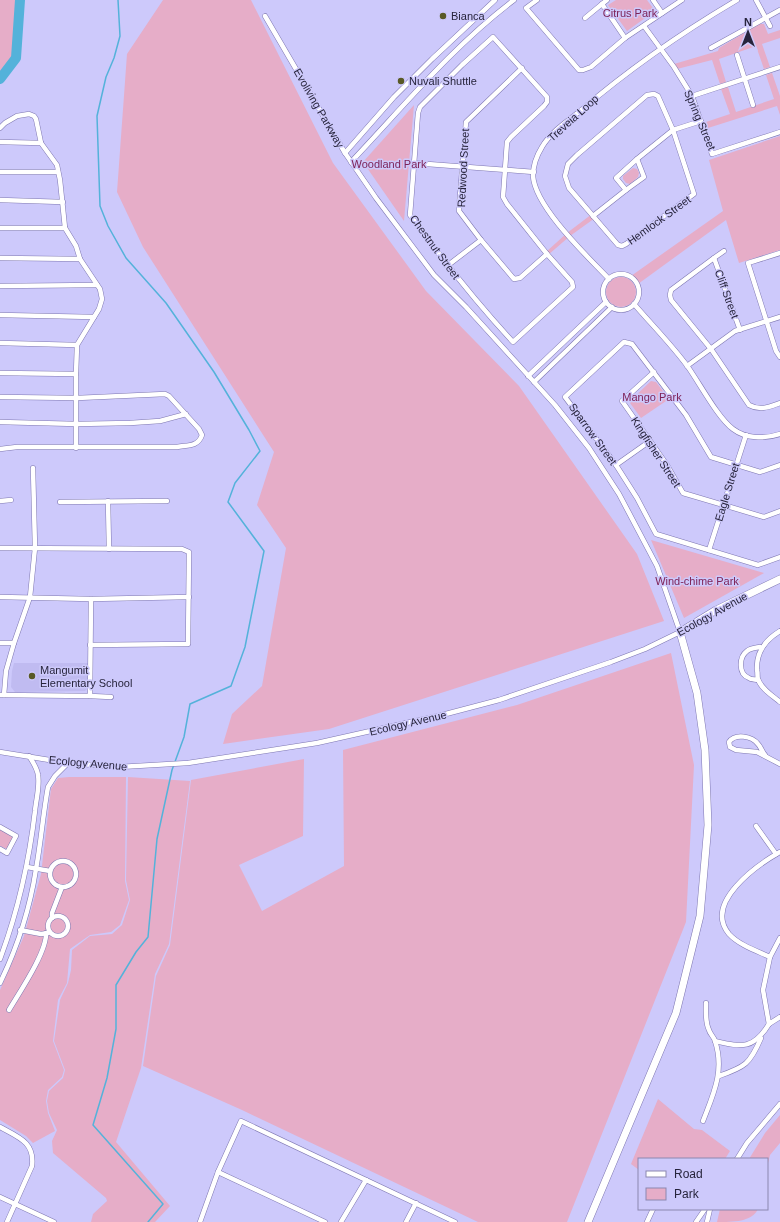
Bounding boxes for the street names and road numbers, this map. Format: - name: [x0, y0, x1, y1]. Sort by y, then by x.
- street label: Evoliving Parkway: [291, 66, 347, 150]
- street label: Spring Street: [682, 88, 718, 152]
- street label: Treveia Loop: [545, 92, 601, 144]
- street label: Redwood Street: [455, 128, 471, 208]
- street label: Hemlock Street: [625, 193, 693, 247]
- street label: Chestnut Street: [408, 213, 462, 281]
- street label: Cliff Street: [713, 268, 741, 320]
- street label: Sparrow Street: [567, 401, 619, 467]
- street label: Kingfisher Street: [629, 415, 683, 489]
- street label: Eagle Street: [712, 461, 742, 523]
- street label: Ecology Avenue: [675, 590, 749, 638]
- street label: Ecology Avenue: [368, 708, 448, 738]
- street label: Ecology Avenue: [48, 754, 128, 772]

